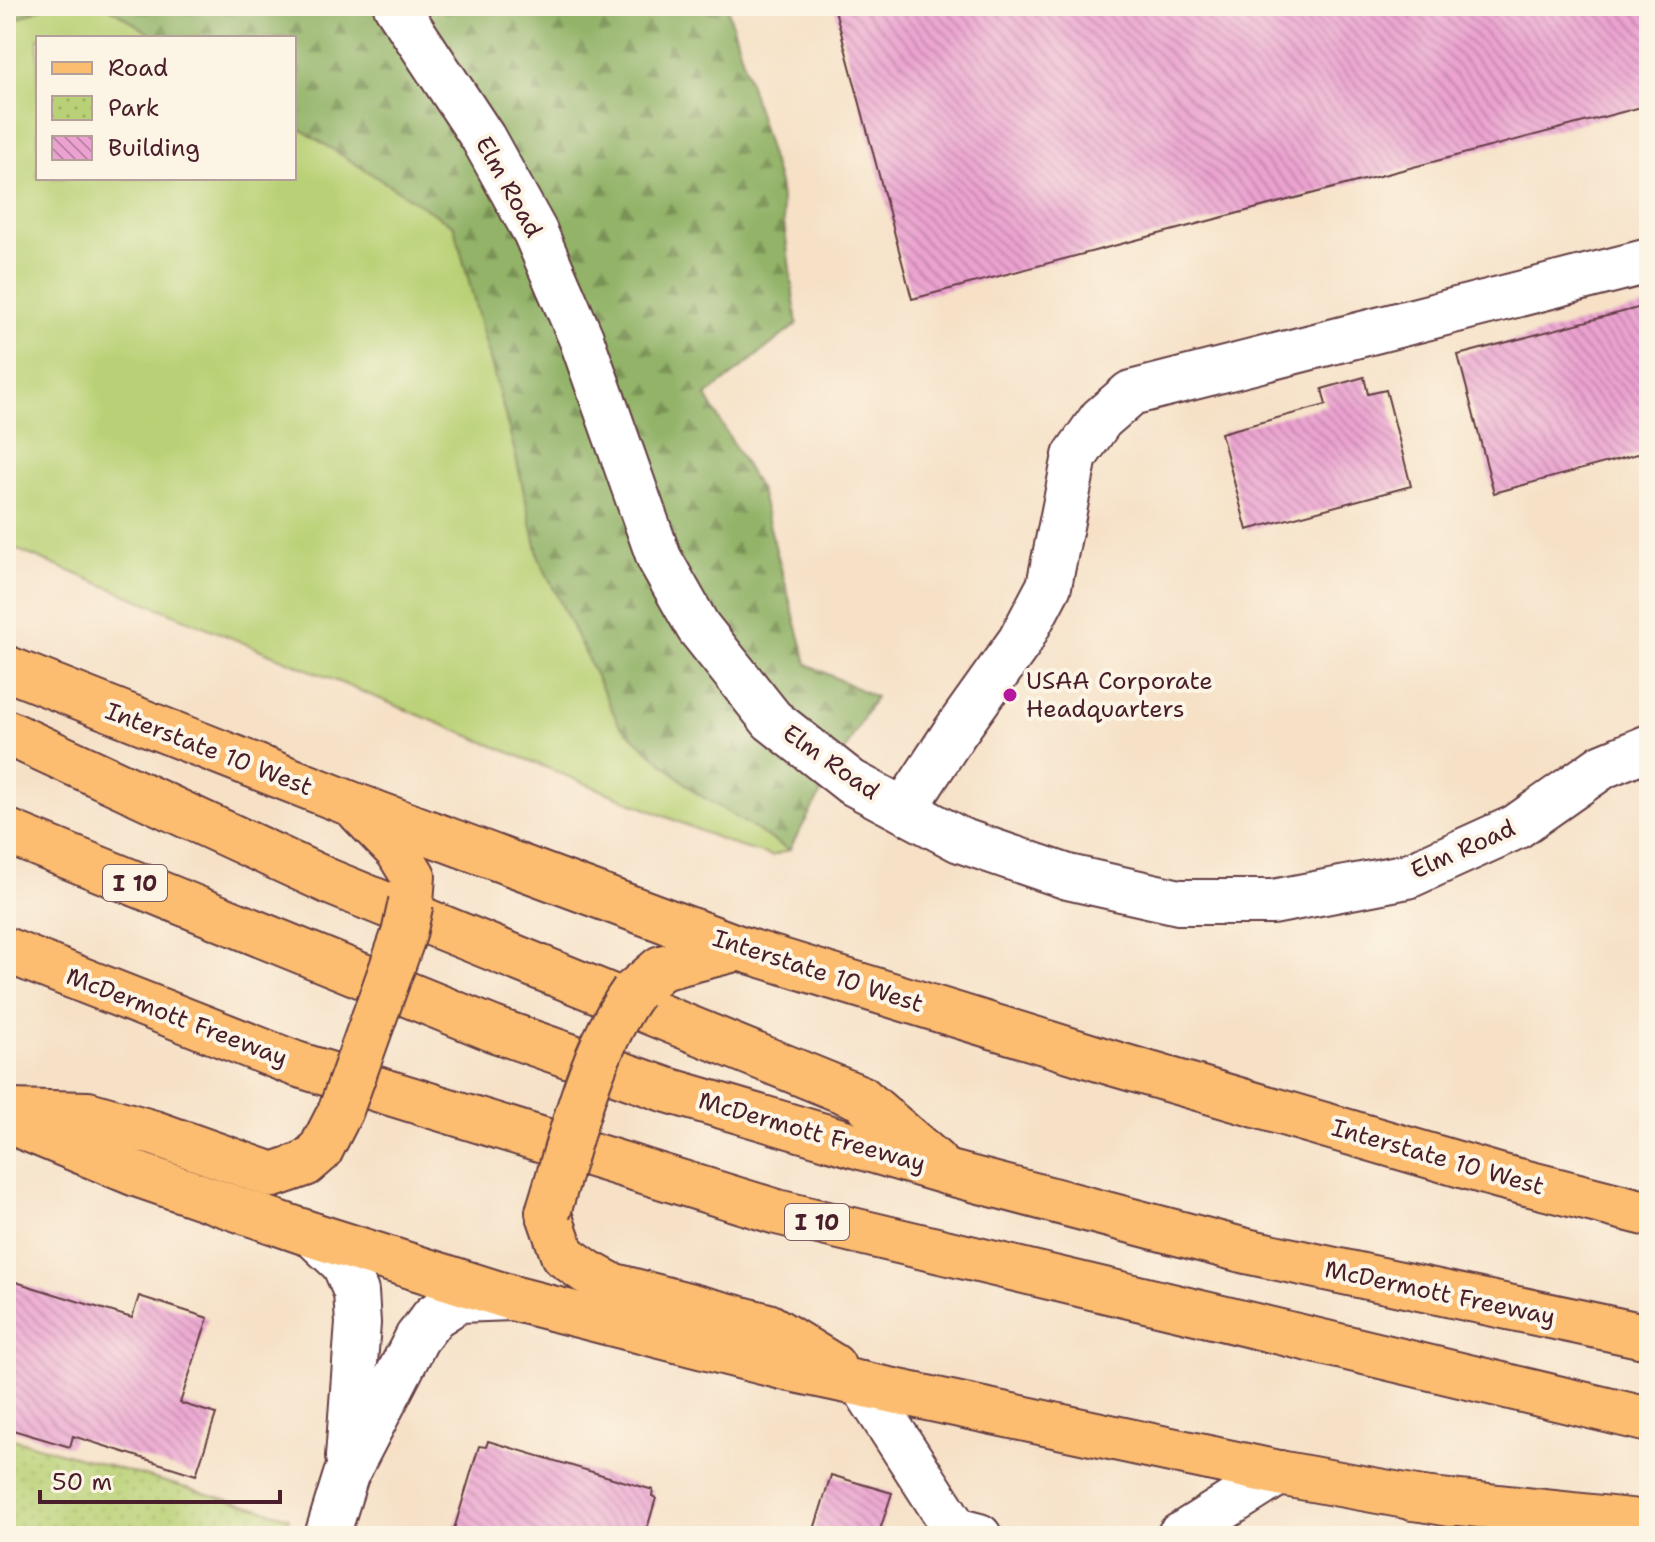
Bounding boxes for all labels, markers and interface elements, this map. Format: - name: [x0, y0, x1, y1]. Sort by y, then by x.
- legend: [36, 36, 296, 180]
- text: Road: [108, 52, 168, 84]
- text: Park: [108, 92, 160, 124]
- street label: Elm Road: [468, 131, 550, 243]
- text: Building: [108, 132, 200, 164]
- place label: USAA Corporate Headquarters: [1026, 665, 1213, 725]
- marker: USAA Corporate Headquarters: [1001, 686, 1019, 704]
- street label: Interstate 10 West: [101, 695, 317, 803]
- street label: Elm Road: [776, 717, 886, 807]
- street label: Elm Road: [1406, 812, 1520, 886]
- road number: I 10: [103, 865, 167, 901]
- street label: Interstate 10 West: [709, 922, 927, 1020]
- street label: McDermott Freeway: [62, 960, 292, 1074]
- street label: McDermott Freeway: [695, 1084, 929, 1180]
- street label: Interstate 10 West: [1328, 1111, 1548, 1203]
- road number: I 10: [785, 1204, 849, 1240]
- street label: McDermott Freeway: [1322, 1253, 1558, 1333]
- scale bar: [40, 1454, 280, 1504]
- text: 50 m: [52, 1466, 112, 1498]

